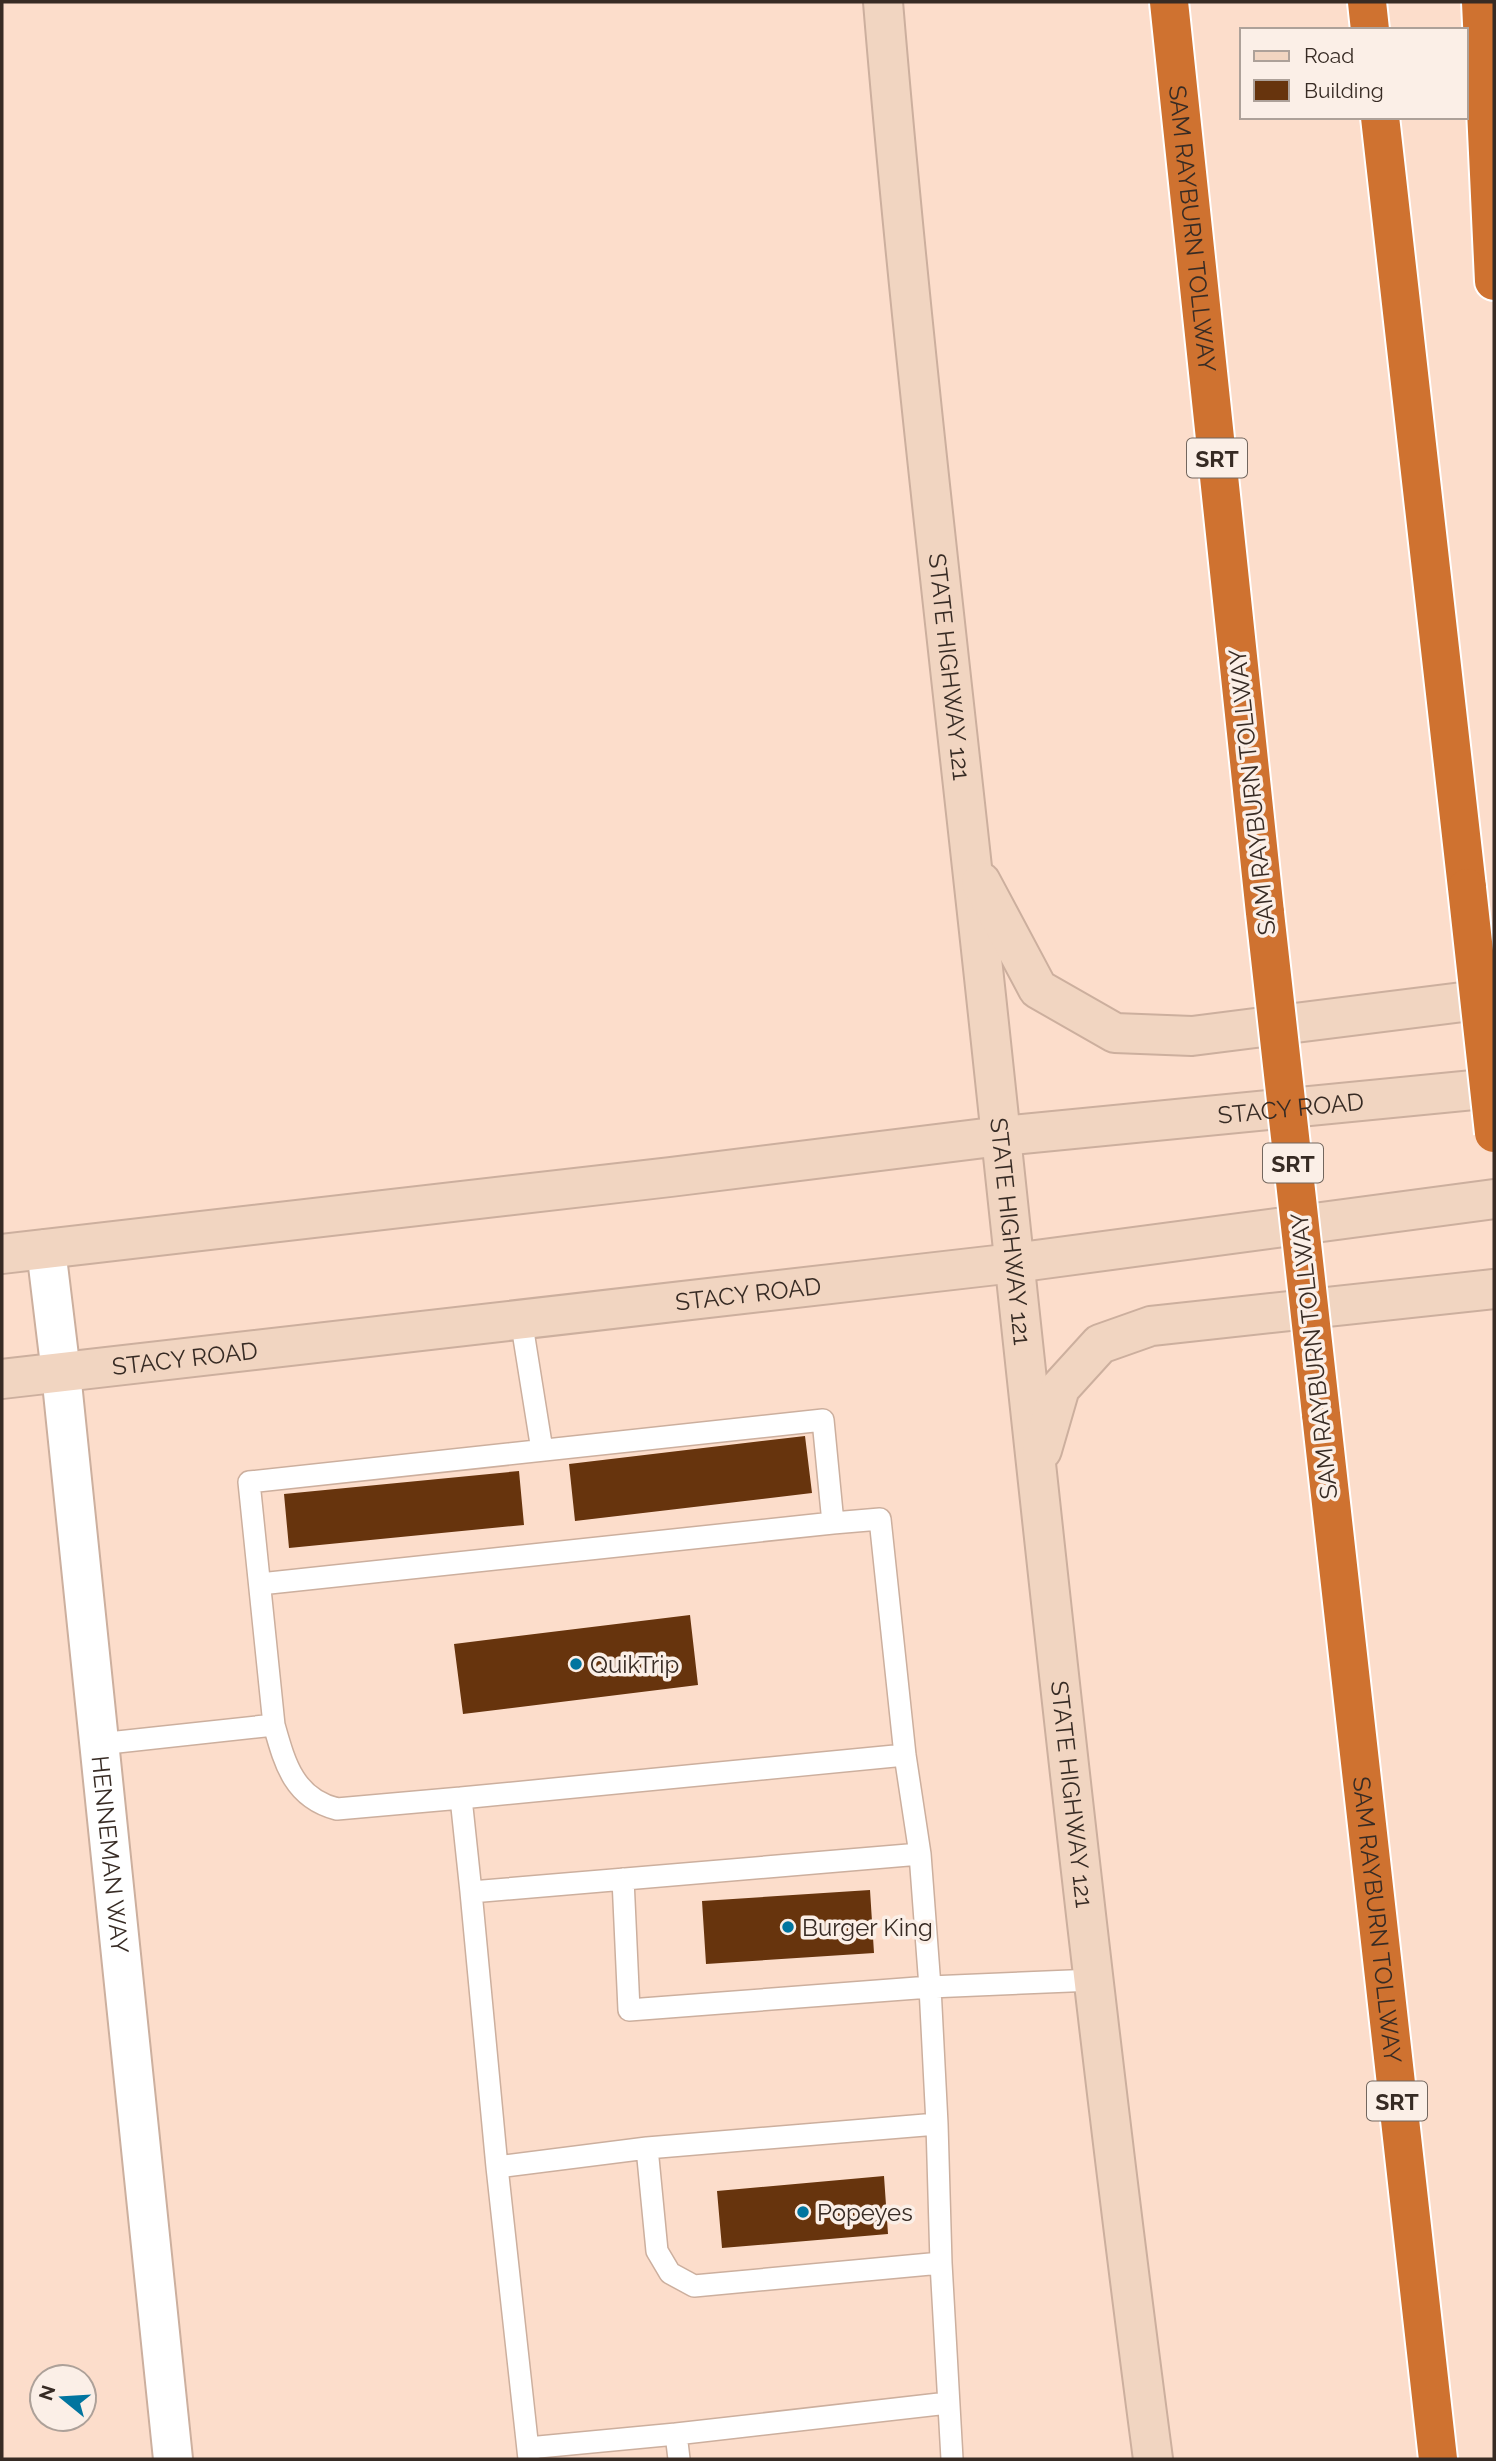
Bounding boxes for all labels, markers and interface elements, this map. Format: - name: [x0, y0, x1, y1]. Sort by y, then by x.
- legend: [1240, 28, 1468, 119]
- text: Road: [1304, 43, 1354, 68]
- text: Building: [1304, 78, 1384, 103]
- street label: SAM RAYBURN TOLLWAY: [1163, 84, 1222, 374]
- road number: SRT: [1187, 438, 1247, 478]
- street label: STATE HIGHWAY 121: [923, 552, 977, 782]
- street label: SAM RAYBURN TOLLWAY: [1222, 647, 1281, 937]
- street label: STACY ROAD: [1216, 1086, 1365, 1129]
- street label: STATE HIGHWAY 121: [985, 1116, 1038, 1346]
- road number: SRT: [1263, 1144, 1323, 1182]
- street label: SAM RAYBURN TOLLWAY: [1284, 1211, 1343, 1501]
- street label: STACY ROAD: [674, 1271, 823, 1316]
- street label: STACY ROAD: [110, 1335, 259, 1381]
- place label: QuikTrip: [590, 1650, 679, 1679]
- marker: QuikTrip: [568, 1656, 584, 1672]
- street label: STATE HIGHWAY 121: [1045, 1679, 1100, 1909]
- street label: HENNEMAN WAY: [86, 1754, 135, 1955]
- street label: SAM RAYBURN TOLLWAY: [1347, 1775, 1408, 2065]
- place label: Burger King: [802, 1913, 933, 1942]
- marker: Burger King: [780, 1919, 796, 1935]
- road number: SRT: [1367, 2082, 1427, 2120]
- place label: Popeyes: [817, 2198, 913, 2227]
- marker: Popeyes: [795, 2204, 811, 2220]
- north arrow: [28, 2363, 98, 2433]
- text: N: [34, 2382, 60, 2403]

